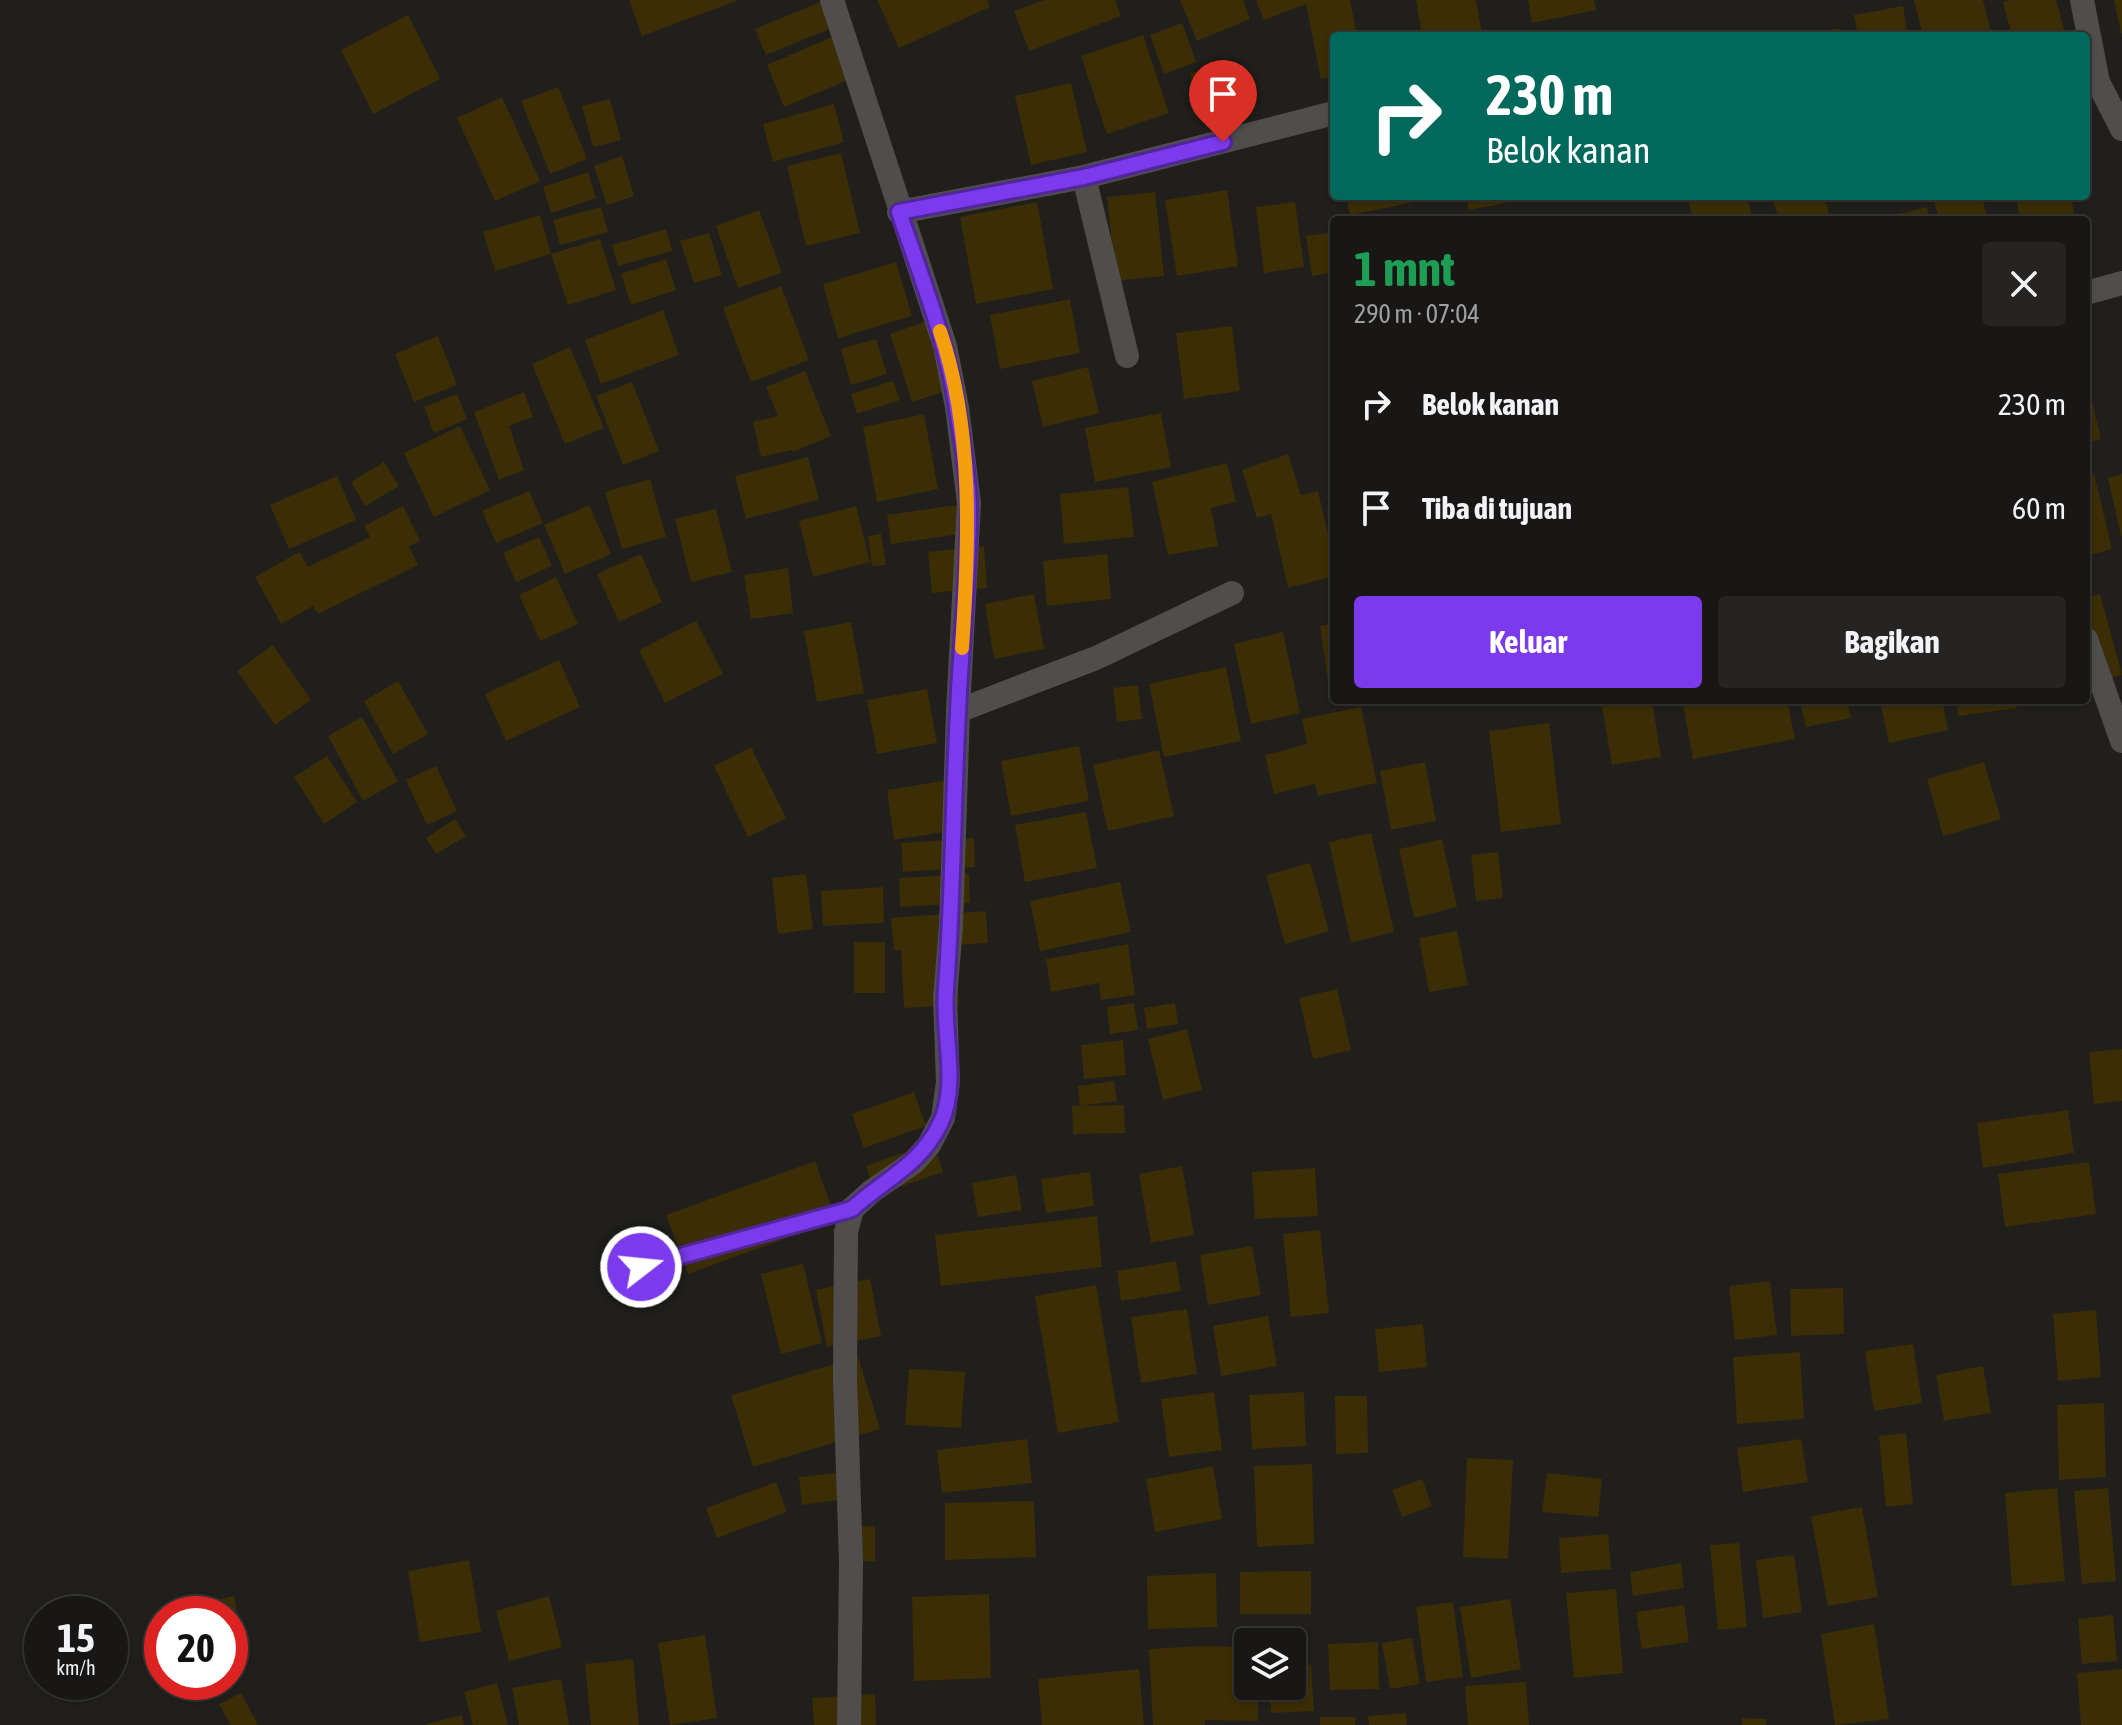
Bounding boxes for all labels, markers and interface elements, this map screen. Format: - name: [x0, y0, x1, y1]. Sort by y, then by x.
- pin: [1189, 60, 1257, 142]
- text: 230 m: [1486, 63, 1613, 127]
- icon: right: [1354, 64, 1458, 168]
- icon: arrive: [1201, 72, 1245, 116]
- text: Belok kanan: [1486, 129, 1651, 171]
- text: 1 mnt: [1354, 241, 1455, 296]
- button: close: [1982, 242, 2066, 326]
- text: 290 m · 07:04: [1354, 299, 1480, 329]
- icon: right: [1354, 382, 1398, 426]
- text: Belok kanan: [1422, 387, 1559, 421]
- text: 230 m: [1998, 387, 2066, 421]
- icon: arrive: [1354, 486, 1398, 530]
- text: Tiba di tujuan: [1422, 491, 1572, 525]
- text: 60 m: [2012, 491, 2066, 525]
- button: Keluar: [1354, 596, 1702, 688]
- button: Bagikan: [1718, 596, 2066, 688]
- position arrow: [599, 1225, 683, 1309]
- speed limit sign: 20: [144, 1596, 248, 1700]
- text: 15: [57, 1615, 95, 1660]
- map controls: [1234, 1628, 1306, 1700]
- button: layers: [1234, 1628, 1306, 1700]
- text: km/h: [56, 1656, 96, 1679]

